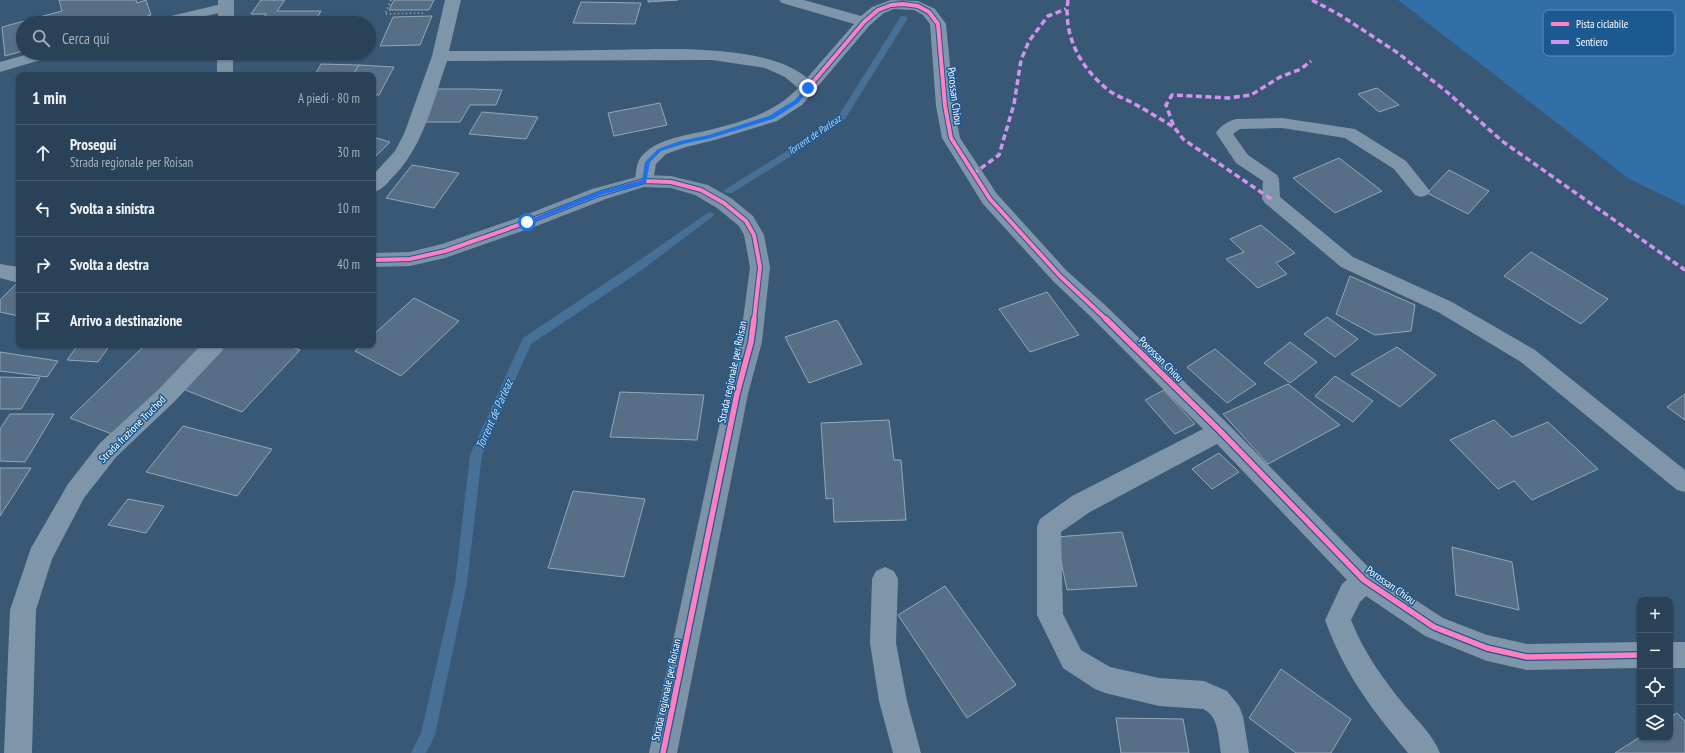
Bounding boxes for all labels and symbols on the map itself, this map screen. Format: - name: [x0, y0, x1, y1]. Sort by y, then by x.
- legend: [1543, 10, 1675, 56]
- text: Pista ciclabile: [1576, 17, 1629, 31]
- text: Sentiero: [1576, 35, 1608, 49]
- street label: Porossan Chiou: [945, 66, 966, 126]
- route end: [799, 79, 817, 97]
- water label: Torrent de Parleaz: [785, 111, 845, 158]
- route start: [518, 213, 536, 231]
- street label: Strada regionale per Roisan: [714, 319, 750, 424]
- street label: Porossan Chiou: [1136, 334, 1187, 385]
- water label: Torrent de Parleaz: [472, 375, 517, 451]
- street label: Strada frazione Truchod: [95, 392, 169, 466]
- street label: Porossan Chiou: [1363, 563, 1419, 607]
- street label: Strada regionale per Roisan: [648, 637, 684, 742]

